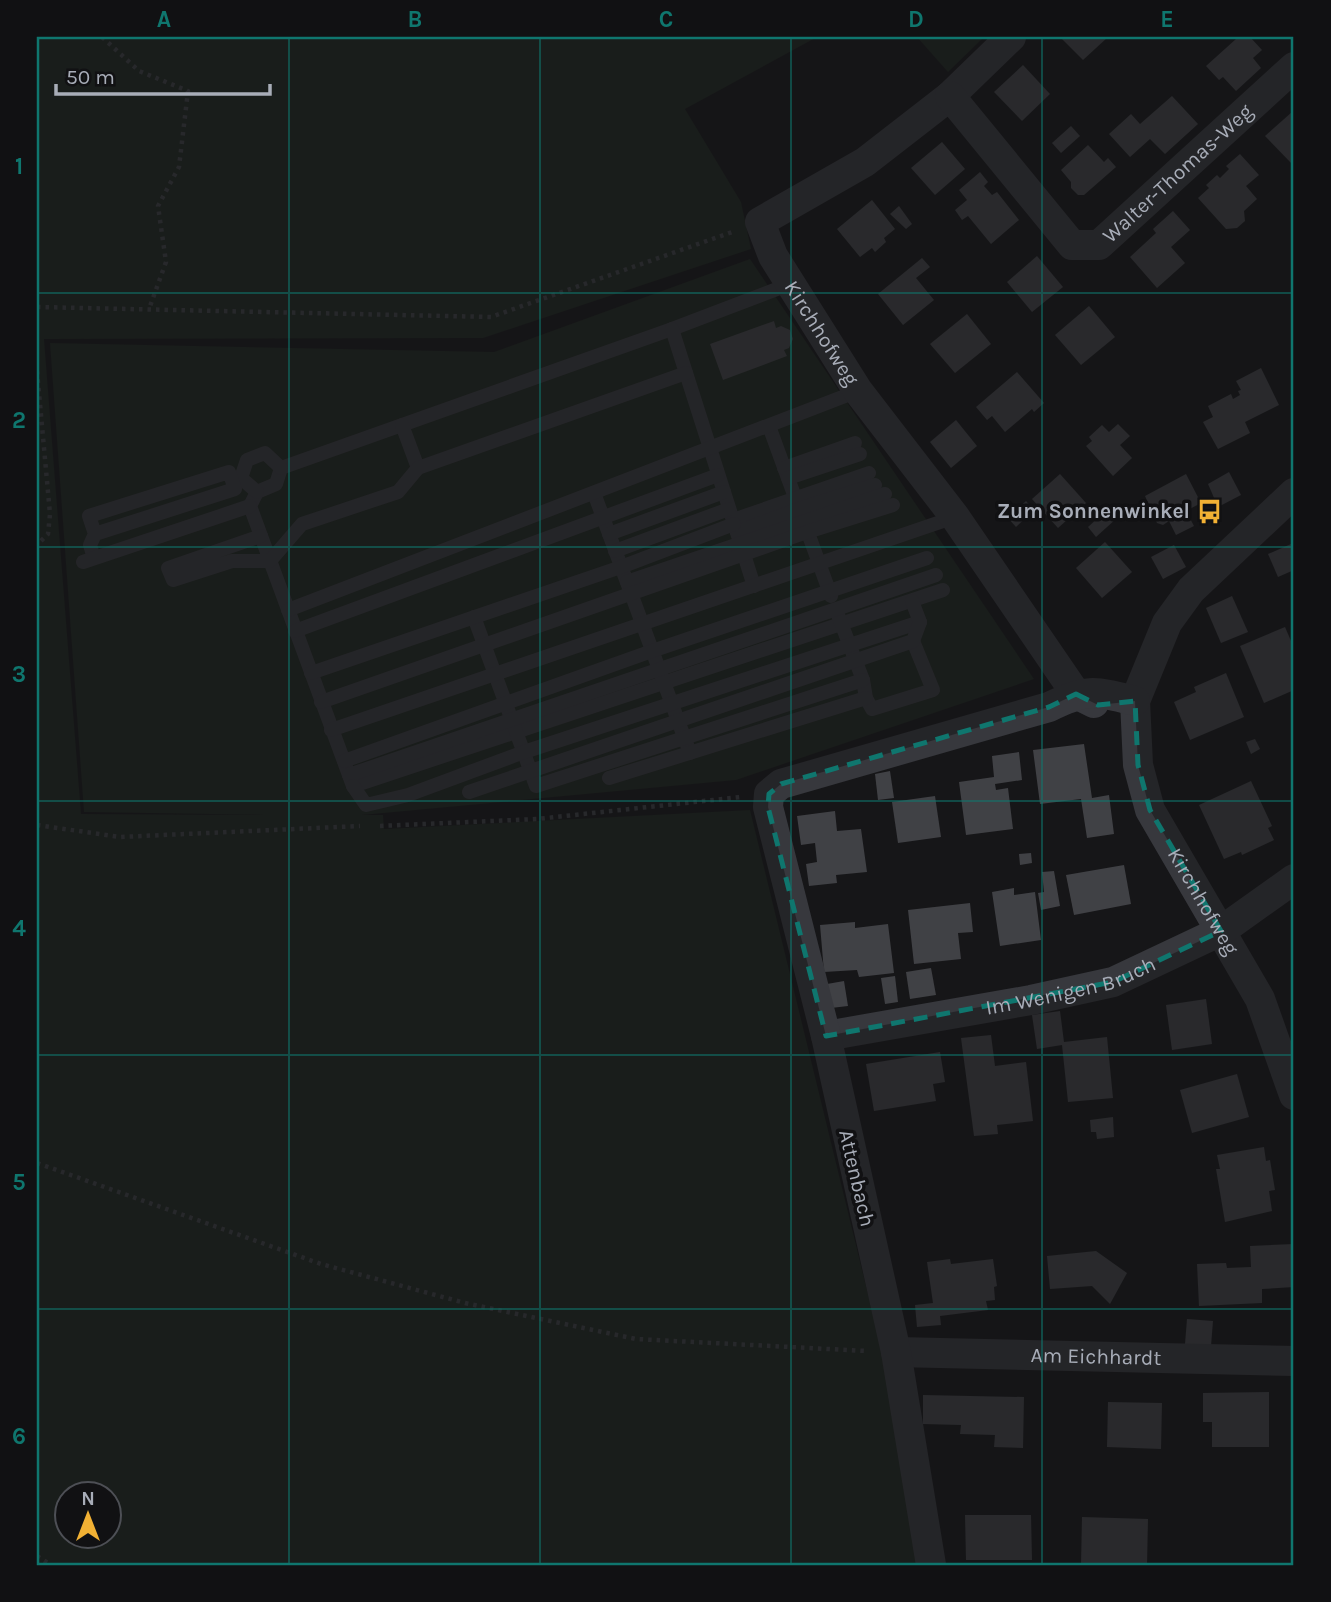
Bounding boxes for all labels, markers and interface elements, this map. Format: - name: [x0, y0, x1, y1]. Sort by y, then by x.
- text: A: [157, 6, 171, 33]
- text: B: [408, 6, 422, 33]
- text: C: [659, 6, 673, 33]
- text: D: [908, 6, 924, 33]
- text: E: [1160, 6, 1174, 33]
- scale bar: [56, 52, 270, 96]
- text: 50 m: [66, 65, 115, 89]
- street label: Walter-Thomas-Weg: [1098, 99, 1258, 248]
- text: 1: [15, 153, 23, 180]
- street label: Kirchhofweg: [780, 276, 864, 390]
- text: 2: [12, 407, 26, 434]
- bus stop icon: Zum Sonnenwinkel: [1196, 497, 1224, 525]
- place label: Zum Sonnenwinkel: [997, 499, 1190, 523]
- text: 3: [12, 661, 26, 688]
- street label: Kirchhofweg: [1163, 844, 1244, 959]
- text: 4: [12, 915, 26, 942]
- street label: Im Wenigen Bruch: [984, 952, 1159, 1020]
- street label: Attenbach: [834, 1127, 880, 1229]
- text: 5: [12, 1169, 26, 1196]
- street label: Am Eichhardt: [1030, 1343, 1162, 1370]
- text: 6: [12, 1423, 26, 1450]
- north arrow: [52, 1480, 122, 1550]
- text: N: [81, 1488, 95, 1510]

